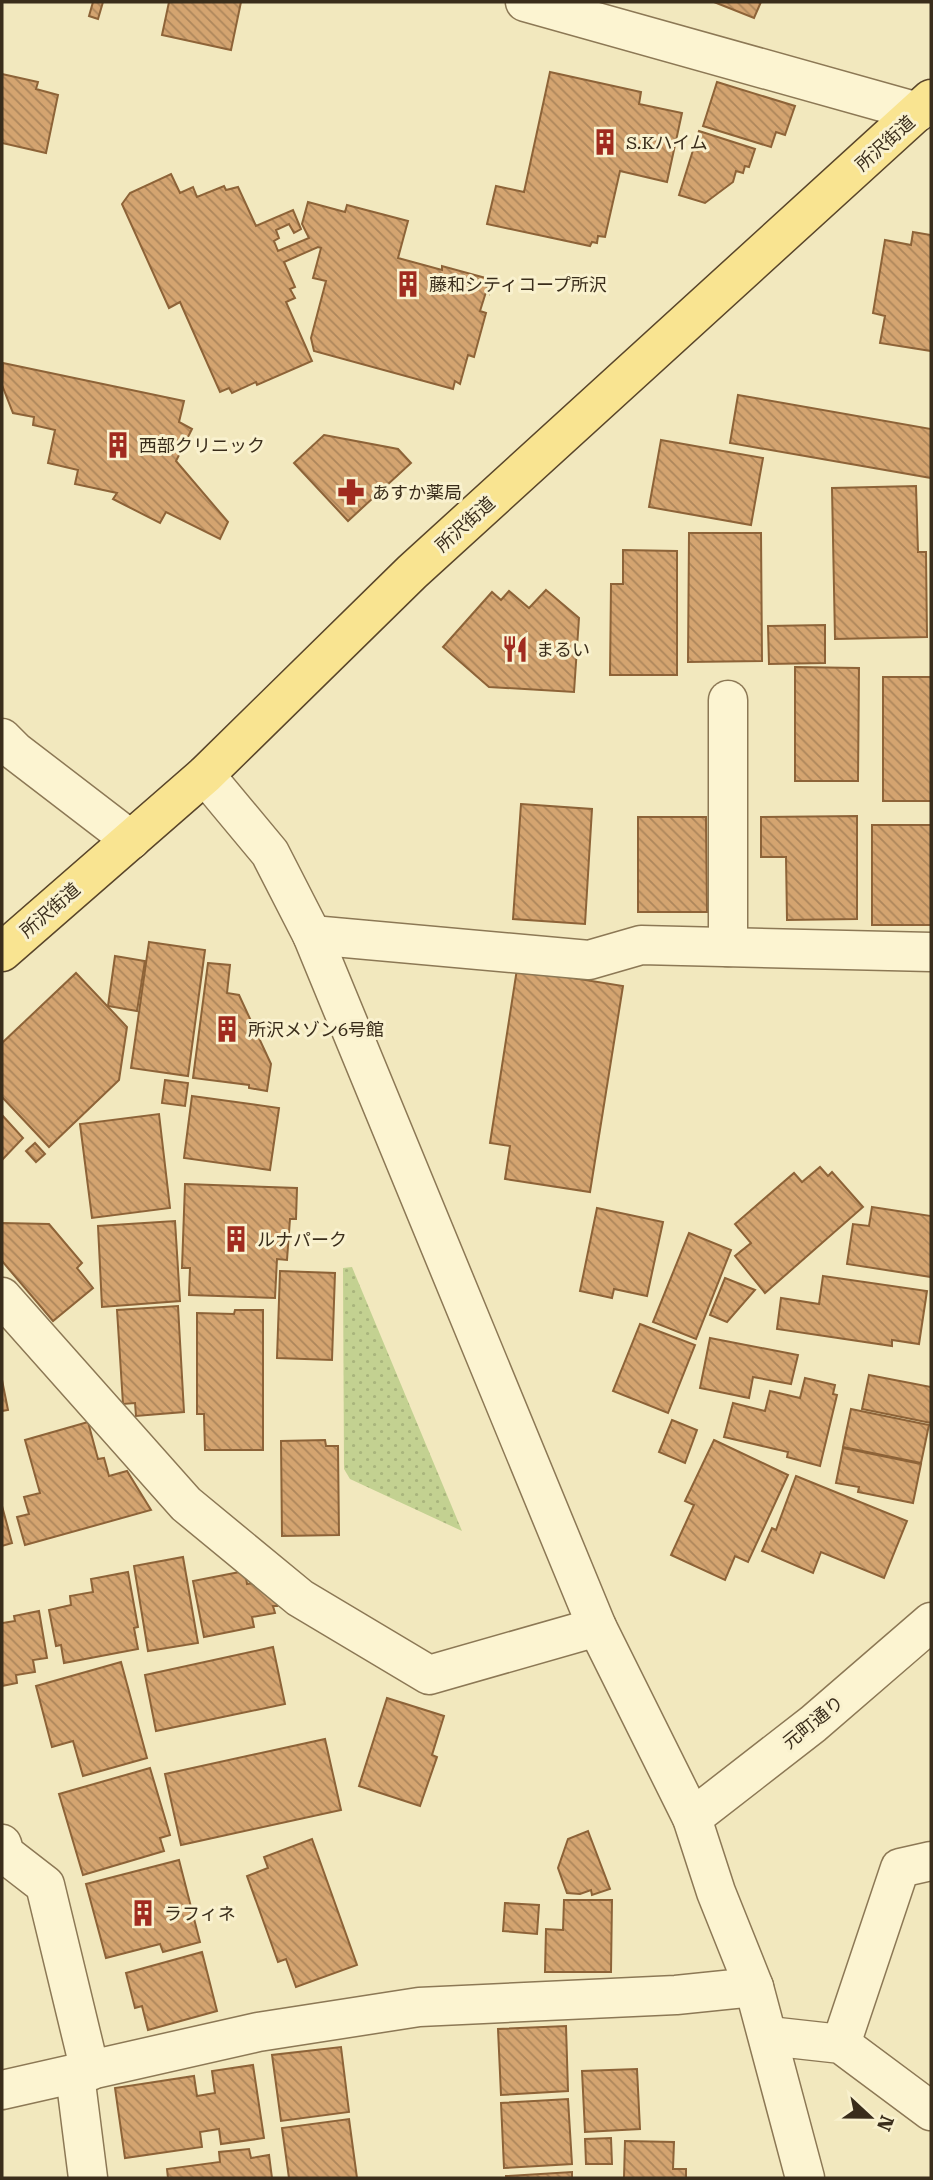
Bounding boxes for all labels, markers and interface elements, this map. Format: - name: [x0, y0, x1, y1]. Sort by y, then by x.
- street label: 所沢街道: [851, 111, 919, 175]
- building icon: S.Kハイム: [590, 127, 620, 157]
- place label: S.Kハイム: [626, 132, 708, 153]
- building icon: 藤和シティコープ所沢: [393, 269, 423, 299]
- place label: 藤和シティコープ所沢: [429, 274, 607, 295]
- building icon: 西部クリニック: [103, 430, 133, 460]
- place label: 西部クリニック: [139, 435, 265, 456]
- pharmacy icon: あすか薬局: [336, 477, 366, 507]
- place label: あすか薬局: [372, 482, 462, 503]
- street label: 所沢街道: [431, 492, 499, 556]
- restaurant icon: まるい: [500, 634, 530, 664]
- place label: まるい: [536, 639, 590, 660]
- street label: 所沢街道: [16, 878, 84, 942]
- building icon: 所沢メゾン6号館: [212, 1014, 242, 1044]
- place label: 所沢メゾン6号館: [248, 1019, 384, 1040]
- building icon: ルナパーク: [221, 1224, 251, 1254]
- place label: ルナパーク: [257, 1229, 347, 1250]
- street label: 元町通り: [778, 1691, 848, 1753]
- building icon: ラフィネ: [128, 1898, 158, 1928]
- place label: ラフィネ: [164, 1903, 236, 1924]
- north arrow: [835, 2082, 905, 2152]
- text: N: [872, 2112, 899, 2135]

